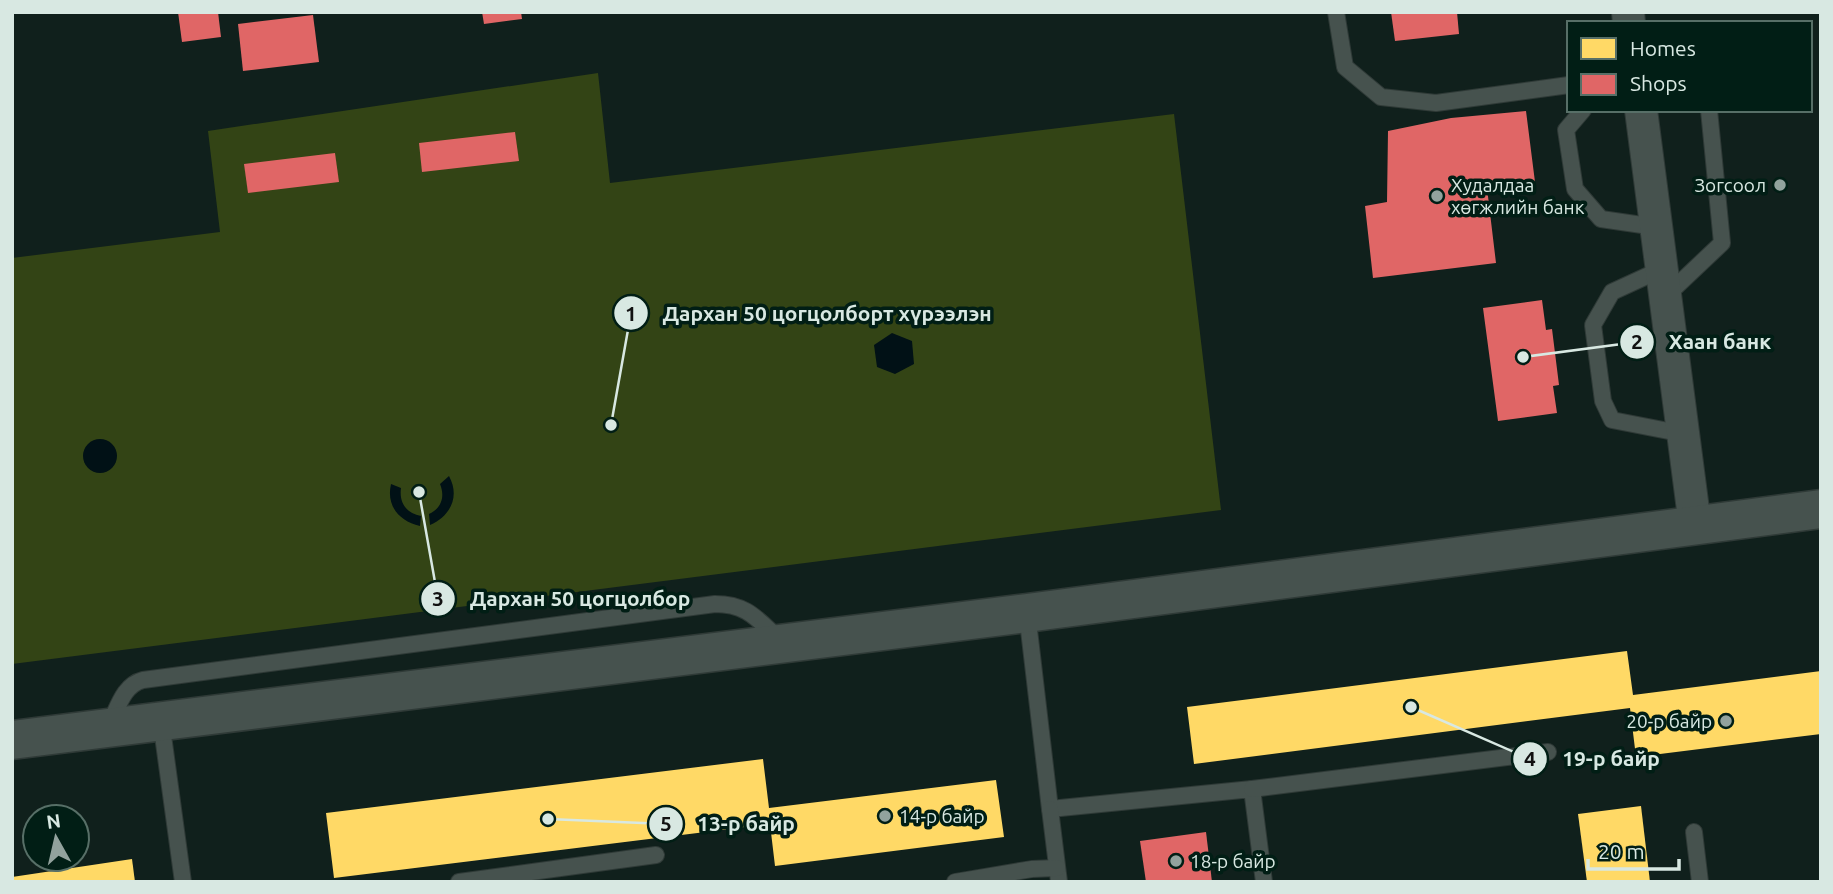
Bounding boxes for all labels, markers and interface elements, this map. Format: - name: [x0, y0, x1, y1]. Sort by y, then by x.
- legend: [1567, 21, 1812, 112]
- text: Homes: [1630, 36, 1696, 60]
- text: Shops: [1630, 71, 1687, 95]
- place label: Худалдаа хөгжлийн банк: [1451, 174, 1585, 218]
- place label: Зогсоол: [1694, 174, 1766, 196]
- marker: Зогсоол: [1772, 177, 1788, 193]
- marker: Худалдаа хөгжлийн банк: [1429, 188, 1445, 204]
- callout: Дархан 50 цогцолборт хүрээлэн: [613, 292, 1005, 334]
- text: 1: [625, 301, 637, 325]
- text: Дархан 50 цогцолборт хүрээлэн: [662, 301, 992, 325]
- callout: Хаан банк: [1620, 321, 1785, 363]
- text: 2: [1631, 329, 1643, 353]
- text: Хаан банк: [1669, 329, 1771, 353]
- callout: Дархан 50 цогцолбор: [420, 578, 704, 620]
- text: 3: [432, 586, 444, 610]
- text: Дархан 50 цогцолбор: [470, 586, 690, 610]
- place label: 20-р байр: [1626, 710, 1712, 732]
- marker: 20-р байр: [1718, 713, 1734, 729]
- callout: 19-р байр: [1513, 738, 1674, 780]
- text: 4: [1524, 746, 1536, 770]
- text: 19-р байр: [1562, 746, 1660, 770]
- north arrow: [21, 803, 91, 873]
- callout: 13-р байр: [649, 803, 809, 845]
- place label: 14-р байр: [899, 805, 985, 827]
- marker: 14-р байр: [877, 808, 893, 824]
- text: N: [45, 809, 62, 833]
- text: 5: [660, 811, 672, 835]
- text: 13-р байр: [697, 811, 795, 835]
- scale bar: [1588, 828, 1679, 872]
- text: 20 m: [1598, 839, 1645, 863]
- place label: 18-р байр: [1190, 850, 1276, 872]
- marker: 18-р байр: [1168, 853, 1184, 869]

